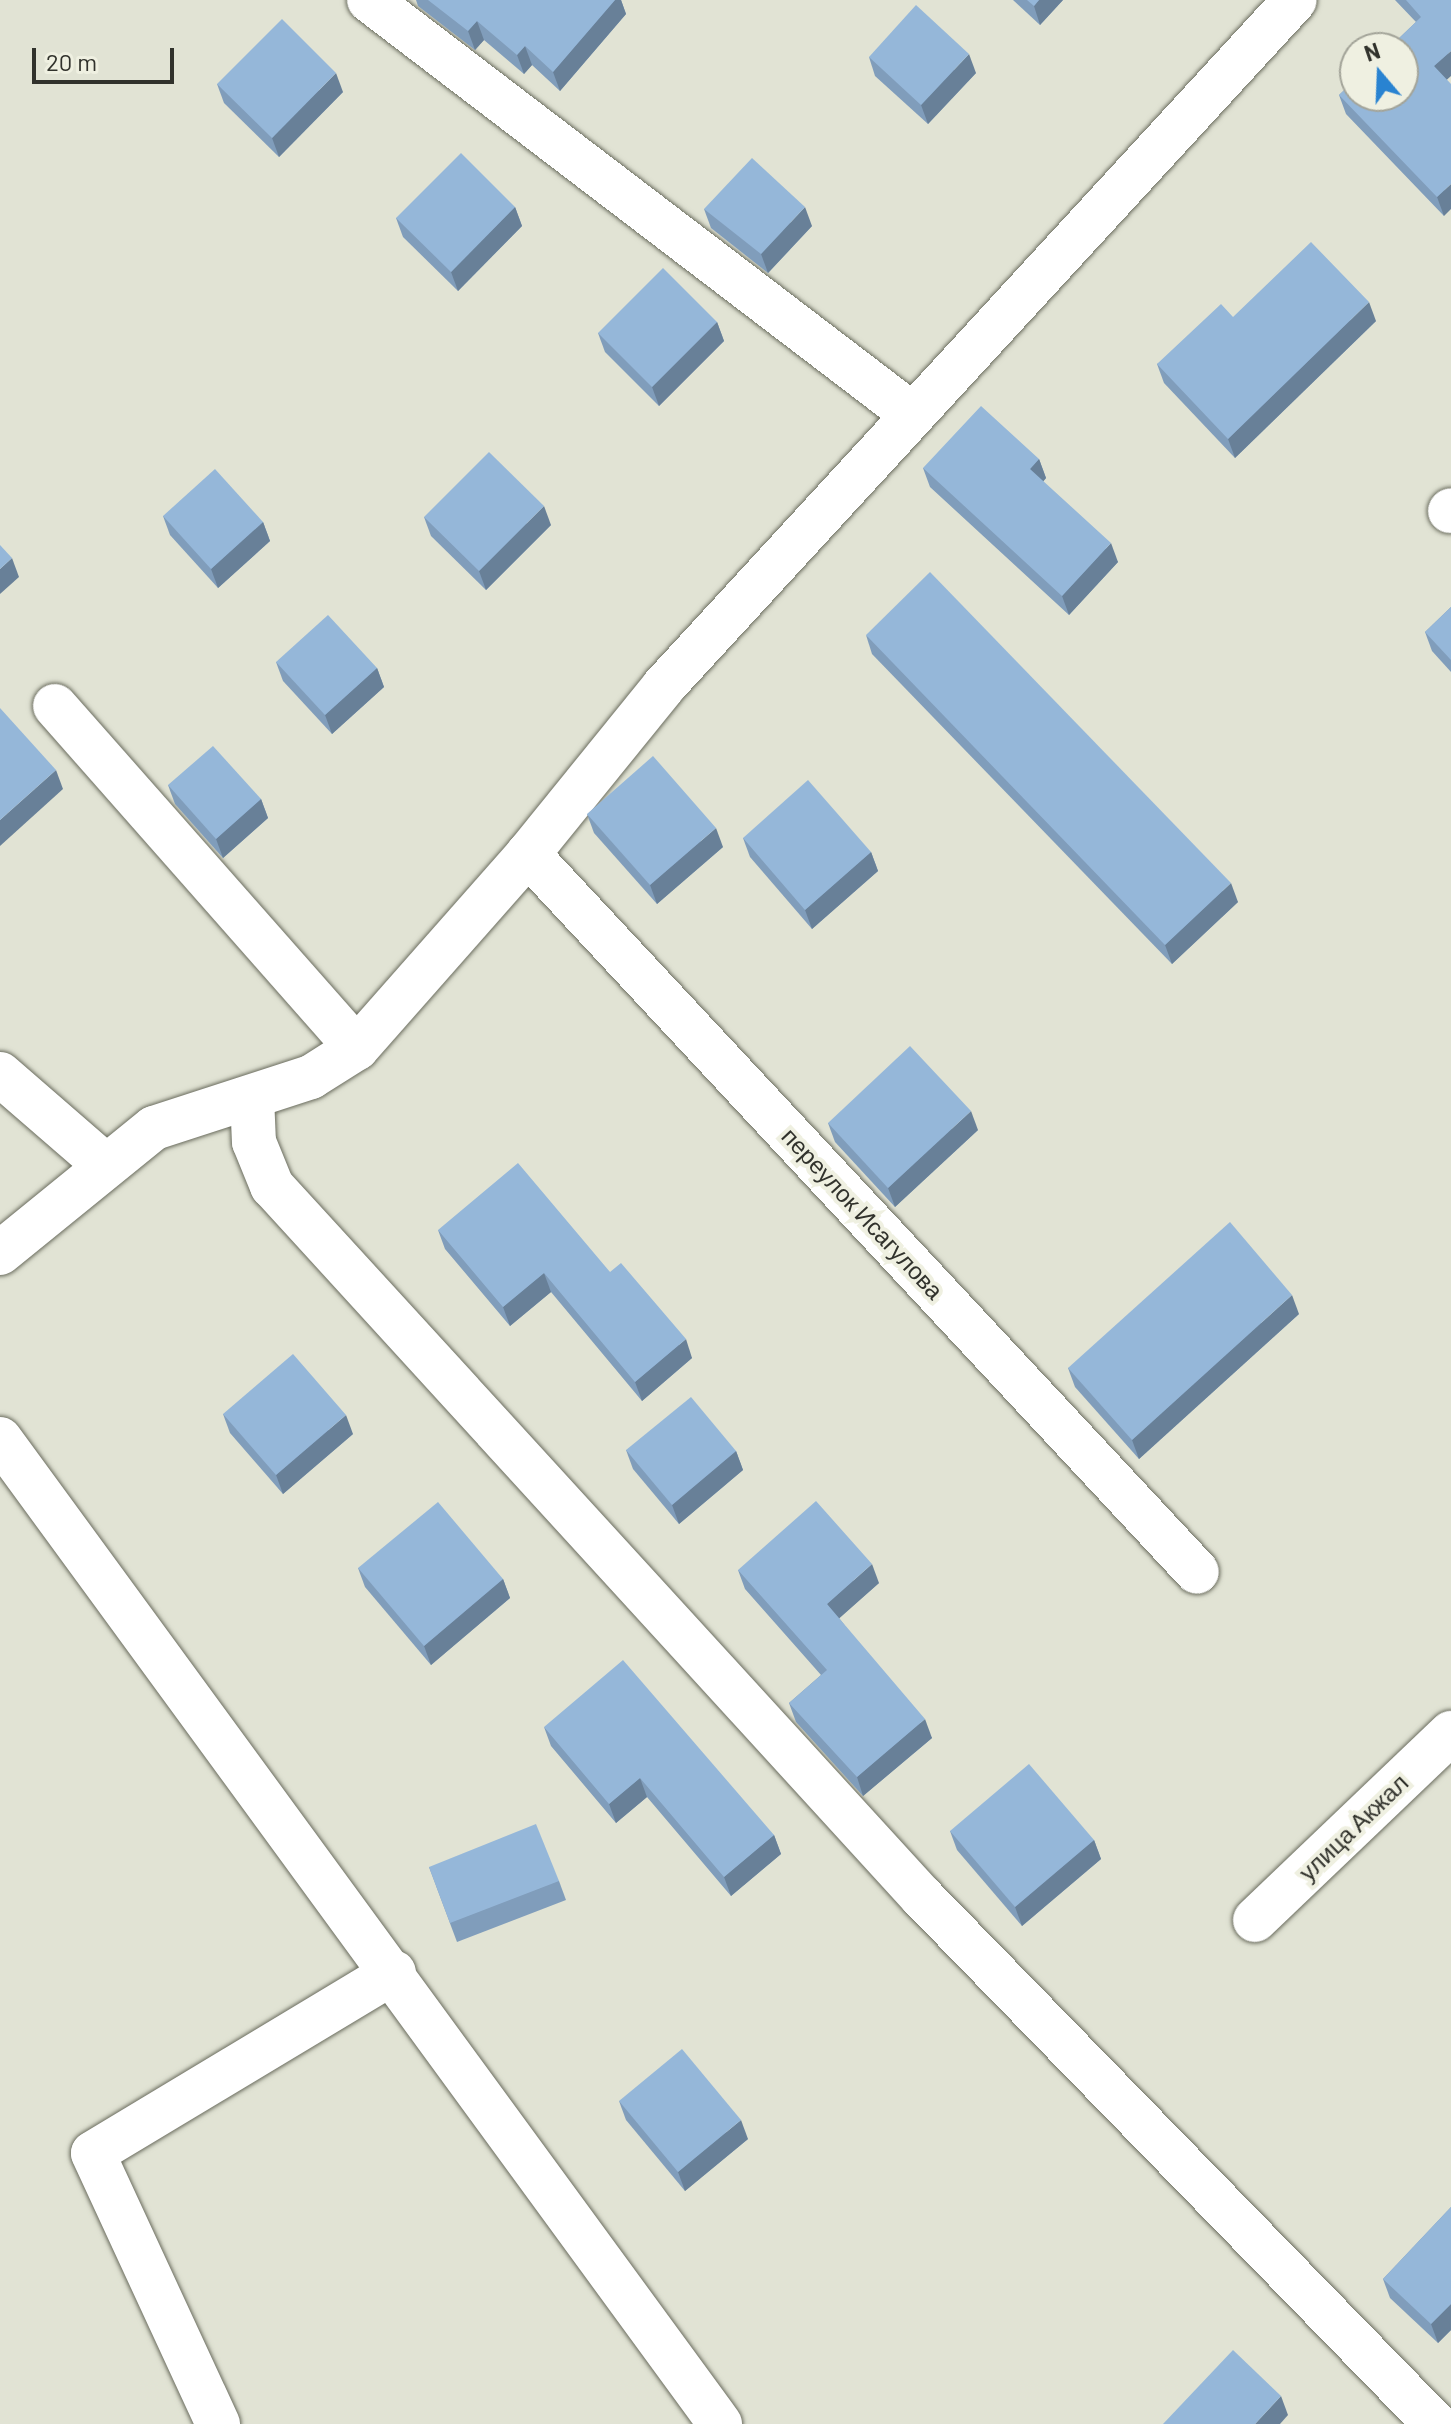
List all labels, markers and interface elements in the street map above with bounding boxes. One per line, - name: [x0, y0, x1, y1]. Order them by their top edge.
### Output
- scale bar: [36, 32, 178, 82]
- north arrow: [1339, 32, 1419, 112]
- text: N: [1361, 37, 1383, 66]
- text: 20 m: [46, 47, 97, 76]
- street label: переулок Исагулова: [776, 1121, 950, 1305]
- street label: улица Акжал: [1292, 1768, 1414, 1886]

